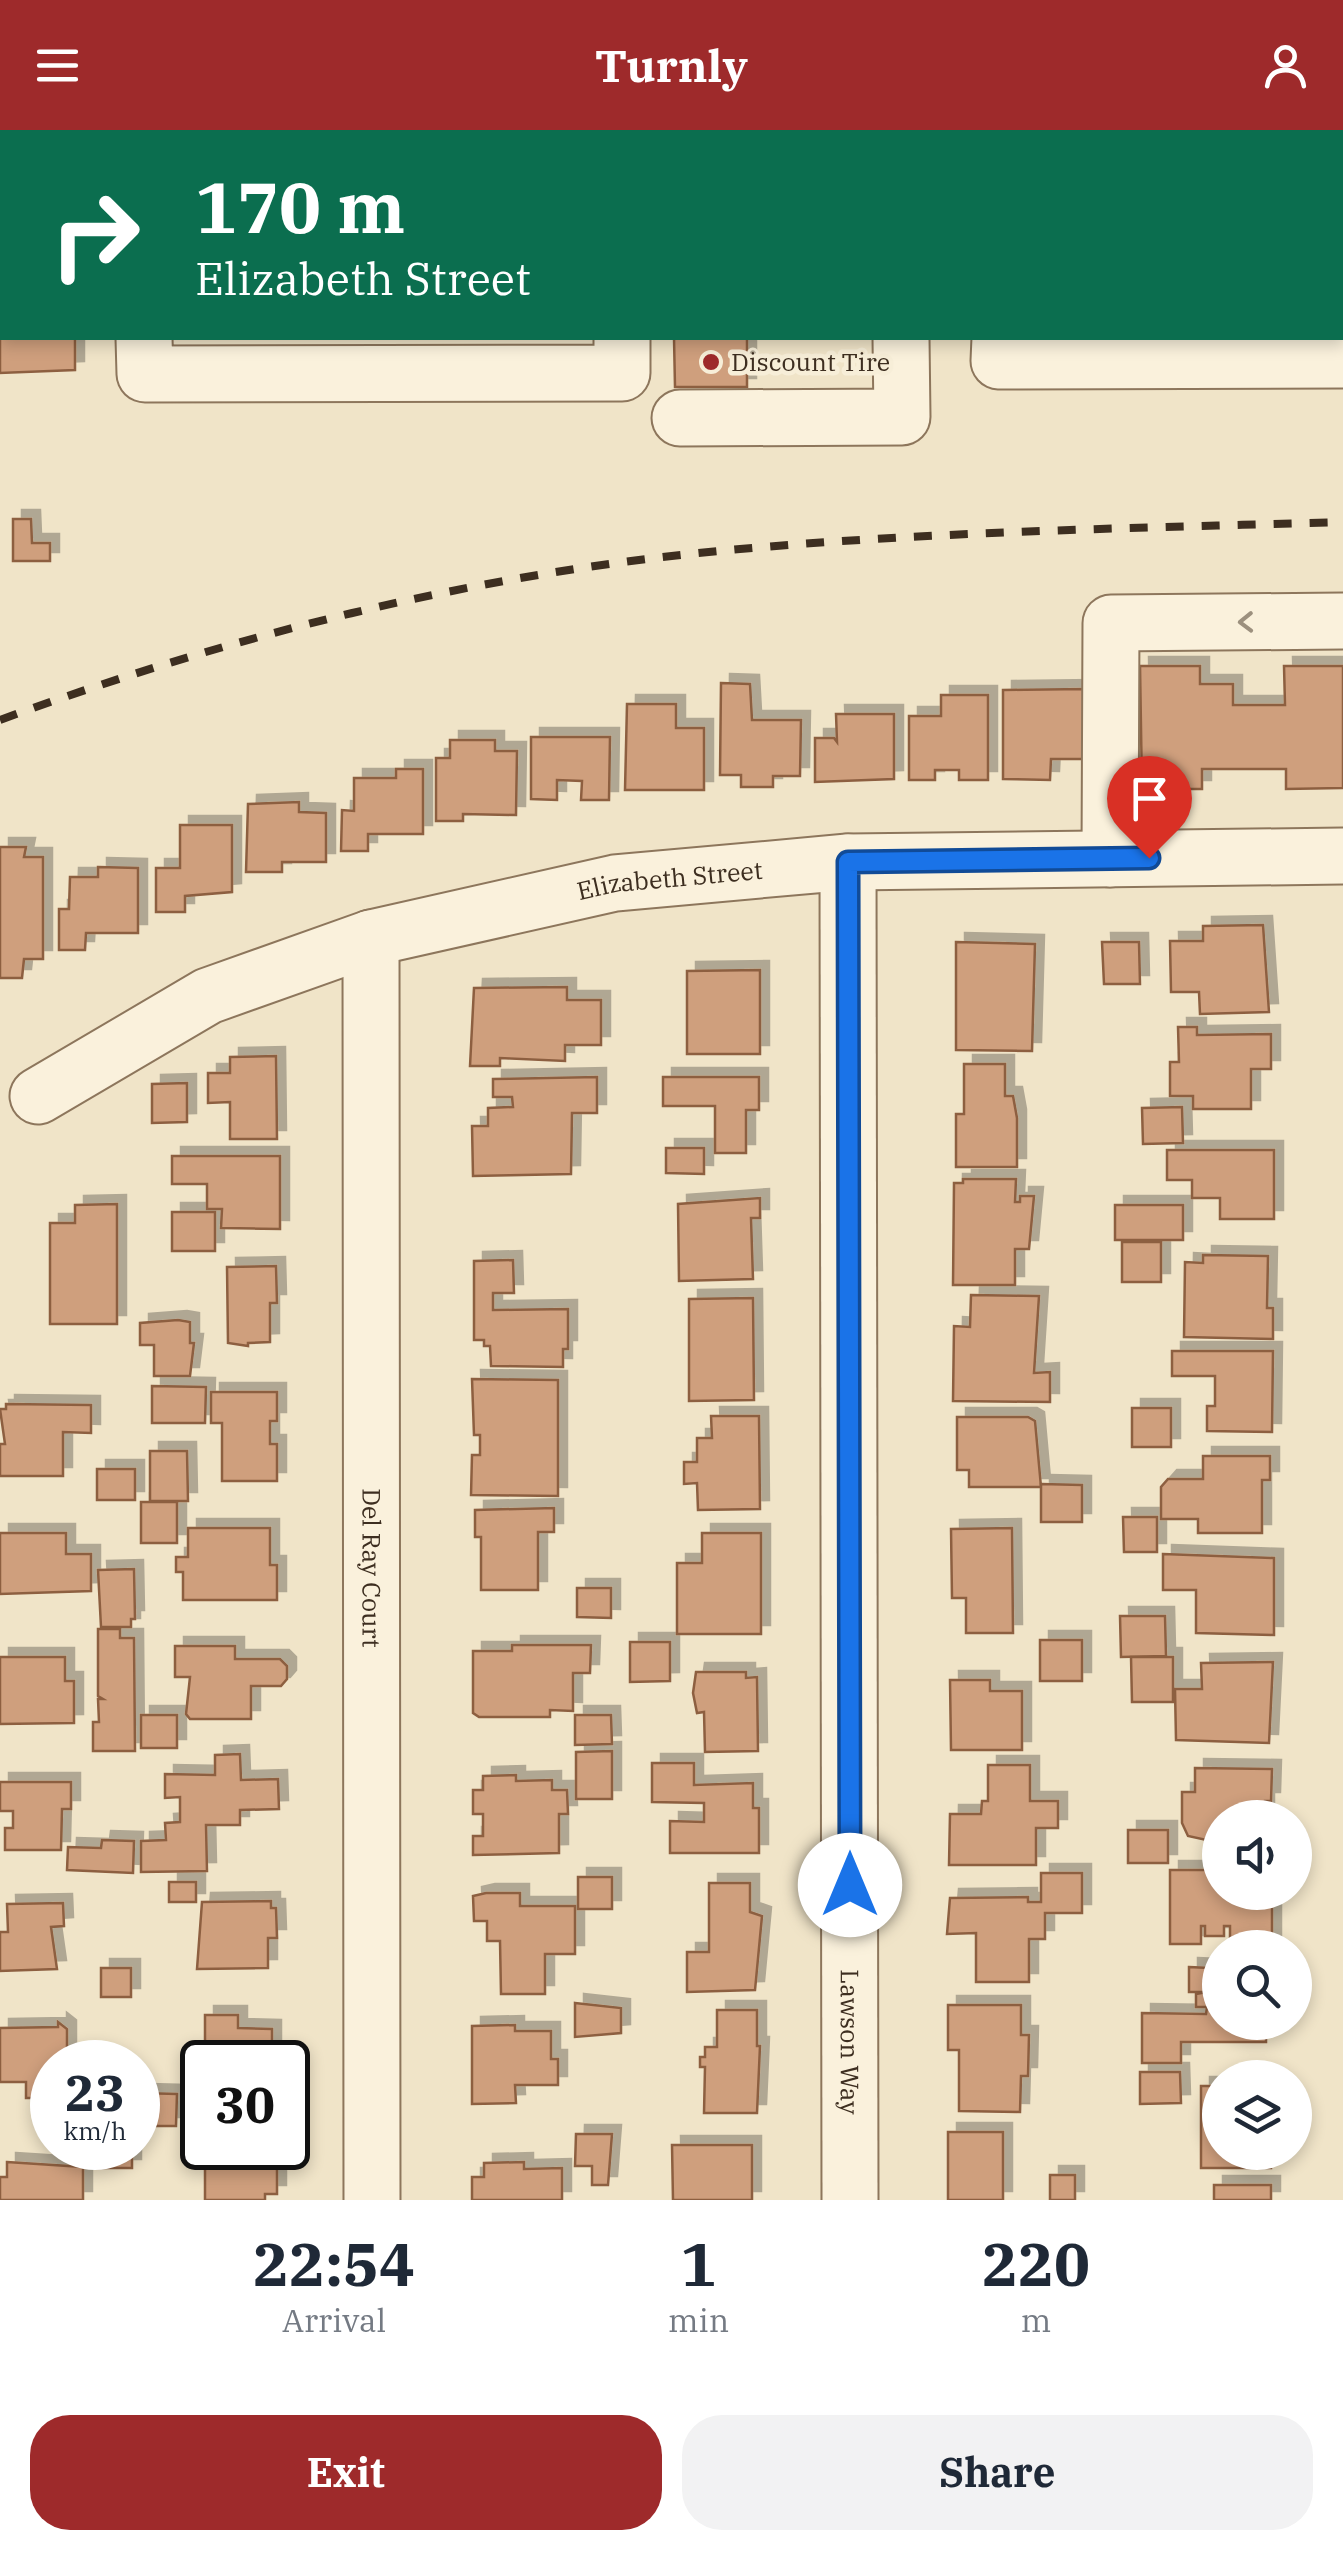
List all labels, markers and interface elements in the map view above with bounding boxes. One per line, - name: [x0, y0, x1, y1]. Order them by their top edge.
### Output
- text: Turnly: [595, 36, 748, 94]
- icon: menu: [30, 38, 85, 93]
- icon: person: [1258, 38, 1313, 93]
- text: 170 m: [195, 161, 405, 252]
- icon: right: [30, 170, 160, 300]
- text: Elizabeth Street: [195, 249, 531, 307]
- place label: Discount Tire: [731, 345, 890, 378]
- marker: Discount Tire: [700, 351, 722, 373]
- one-way arrow: [1237, 611, 1252, 633]
- pin: [1107, 756, 1192, 859]
- icon: arrive: [1122, 771, 1177, 826]
- street label: Elizabeth Street: [574, 853, 764, 907]
- street label: Del Ray Court: [355, 1488, 389, 1648]
- map controls: [1202, 1800, 1312, 2170]
- button: sound: [1202, 1800, 1312, 1910]
- position arrow: [798, 1833, 902, 1937]
- button: search: [1202, 1930, 1312, 2040]
- street label: Lawson Way: [834, 1969, 867, 2115]
- speed limit sign: 30: [180, 2040, 310, 2170]
- text: 23: [65, 2060, 125, 2125]
- button: layers: [1202, 2060, 1312, 2170]
- text: km/h: [63, 2114, 127, 2147]
- text: 22:54: [253, 2224, 415, 2303]
- text: 1: [681, 2224, 717, 2303]
- text: 220: [982, 2224, 1090, 2303]
- text: Arrival: [282, 2299, 386, 2341]
- text: min: [668, 2299, 729, 2341]
- text: m: [1021, 2299, 1051, 2341]
- button: Exit: [30, 2415, 662, 2530]
- button: Share: [682, 2415, 1313, 2530]

